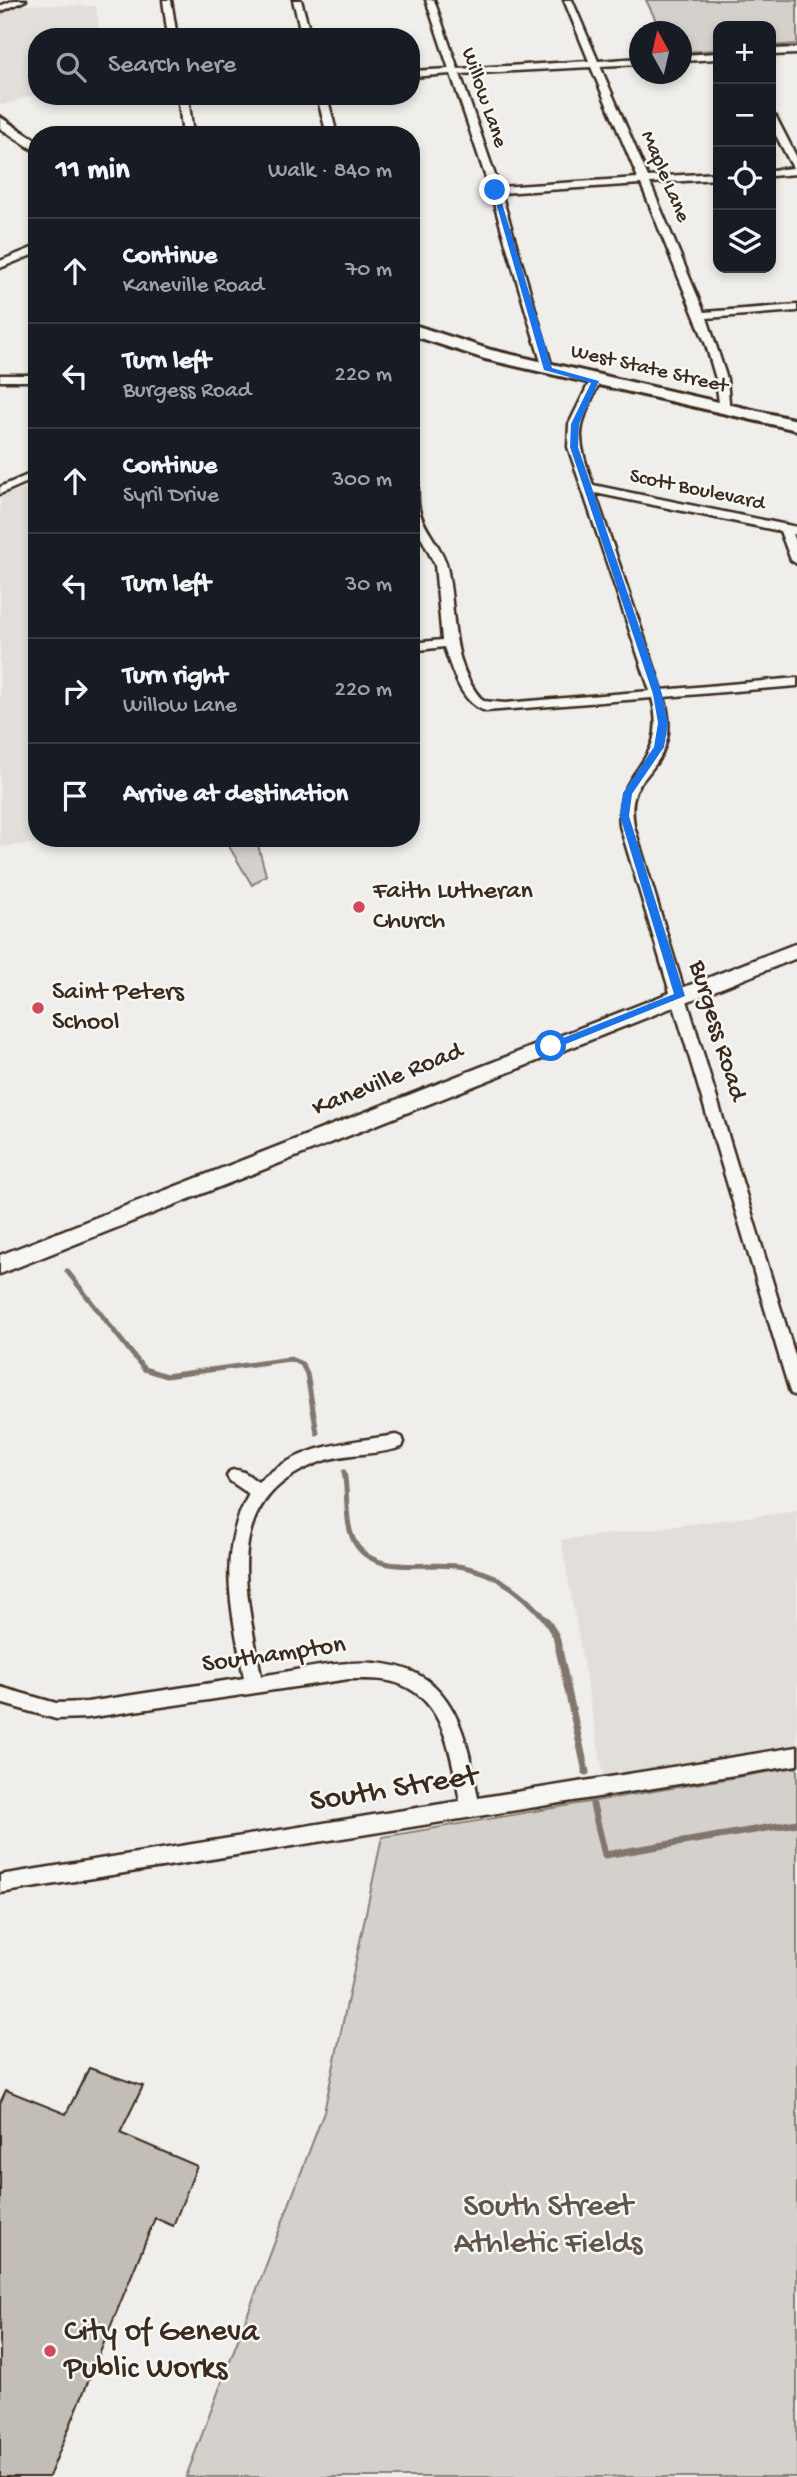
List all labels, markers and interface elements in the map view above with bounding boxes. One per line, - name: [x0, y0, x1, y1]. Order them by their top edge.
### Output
- north arrow: [629, 21, 692, 84]
- map controls: [713, 21, 776, 273]
- button: +: [713, 21, 776, 84]
- search box: [28, 28, 420, 105]
- street label: Willow Lane: [454, 45, 512, 152]
- icon: search: [52, 48, 90, 86]
- text: Search here: [108, 51, 236, 82]
- button: −: [713, 84, 776, 147]
- street label: Maple Lane: [634, 127, 695, 228]
- button: locate: [713, 147, 776, 210]
- text: 11 min: [56, 154, 129, 189]
- text: Walk · 840 m: [268, 158, 392, 185]
- route end: [479, 174, 510, 205]
- button: layers: [713, 210, 776, 273]
- text: Continue: [123, 242, 217, 273]
- icon: ahead: [56, 252, 94, 290]
- text: 70 m: [345, 257, 392, 284]
- text: Kaneville Road: [123, 273, 264, 300]
- street label: West State Street: [568, 340, 732, 401]
- text: Turn left: [123, 347, 211, 378]
- icon: left: [56, 357, 94, 395]
- text: 220 m: [335, 362, 392, 389]
- text: Burgess Road: [123, 378, 251, 405]
- text: Continue: [123, 452, 217, 483]
- icon: ahead: [56, 462, 94, 500]
- street label: Scott Boulevard: [627, 464, 769, 518]
- text: 300 m: [332, 467, 392, 494]
- text: Syril Drive: [123, 483, 219, 510]
- icon: left: [56, 567, 94, 605]
- text: Turn left: [123, 570, 211, 601]
- text: 30 m: [345, 572, 392, 599]
- text: Turn right: [123, 662, 227, 693]
- icon: right: [56, 672, 94, 710]
- text: 220 m: [335, 677, 392, 704]
- text: Willow Lane: [123, 693, 237, 720]
- icon: arrive: [56, 777, 94, 815]
- text: Arrive at destination: [123, 780, 348, 811]
- place label: Faith Lutheran Church: [372, 877, 533, 938]
- marker: Faith Lutheran Church: [351, 899, 367, 915]
- street label: Burgess Road: [680, 956, 753, 1107]
- place label: Saint Peters School: [52, 978, 185, 1039]
- marker: Saint Peters School: [30, 1000, 46, 1016]
- route start: [535, 1030, 566, 1061]
- street label: Kaneville Road: [308, 1036, 469, 1125]
- street label: Southampton: [200, 1631, 348, 1681]
- street label: South Street: [307, 1758, 484, 1822]
- park label: South Street Athletic Fields: [454, 2189, 644, 2264]
- place label: City of Geneva Public Works: [63, 2314, 260, 2389]
- marker: City of Geneva Public Works: [42, 2343, 58, 2359]

